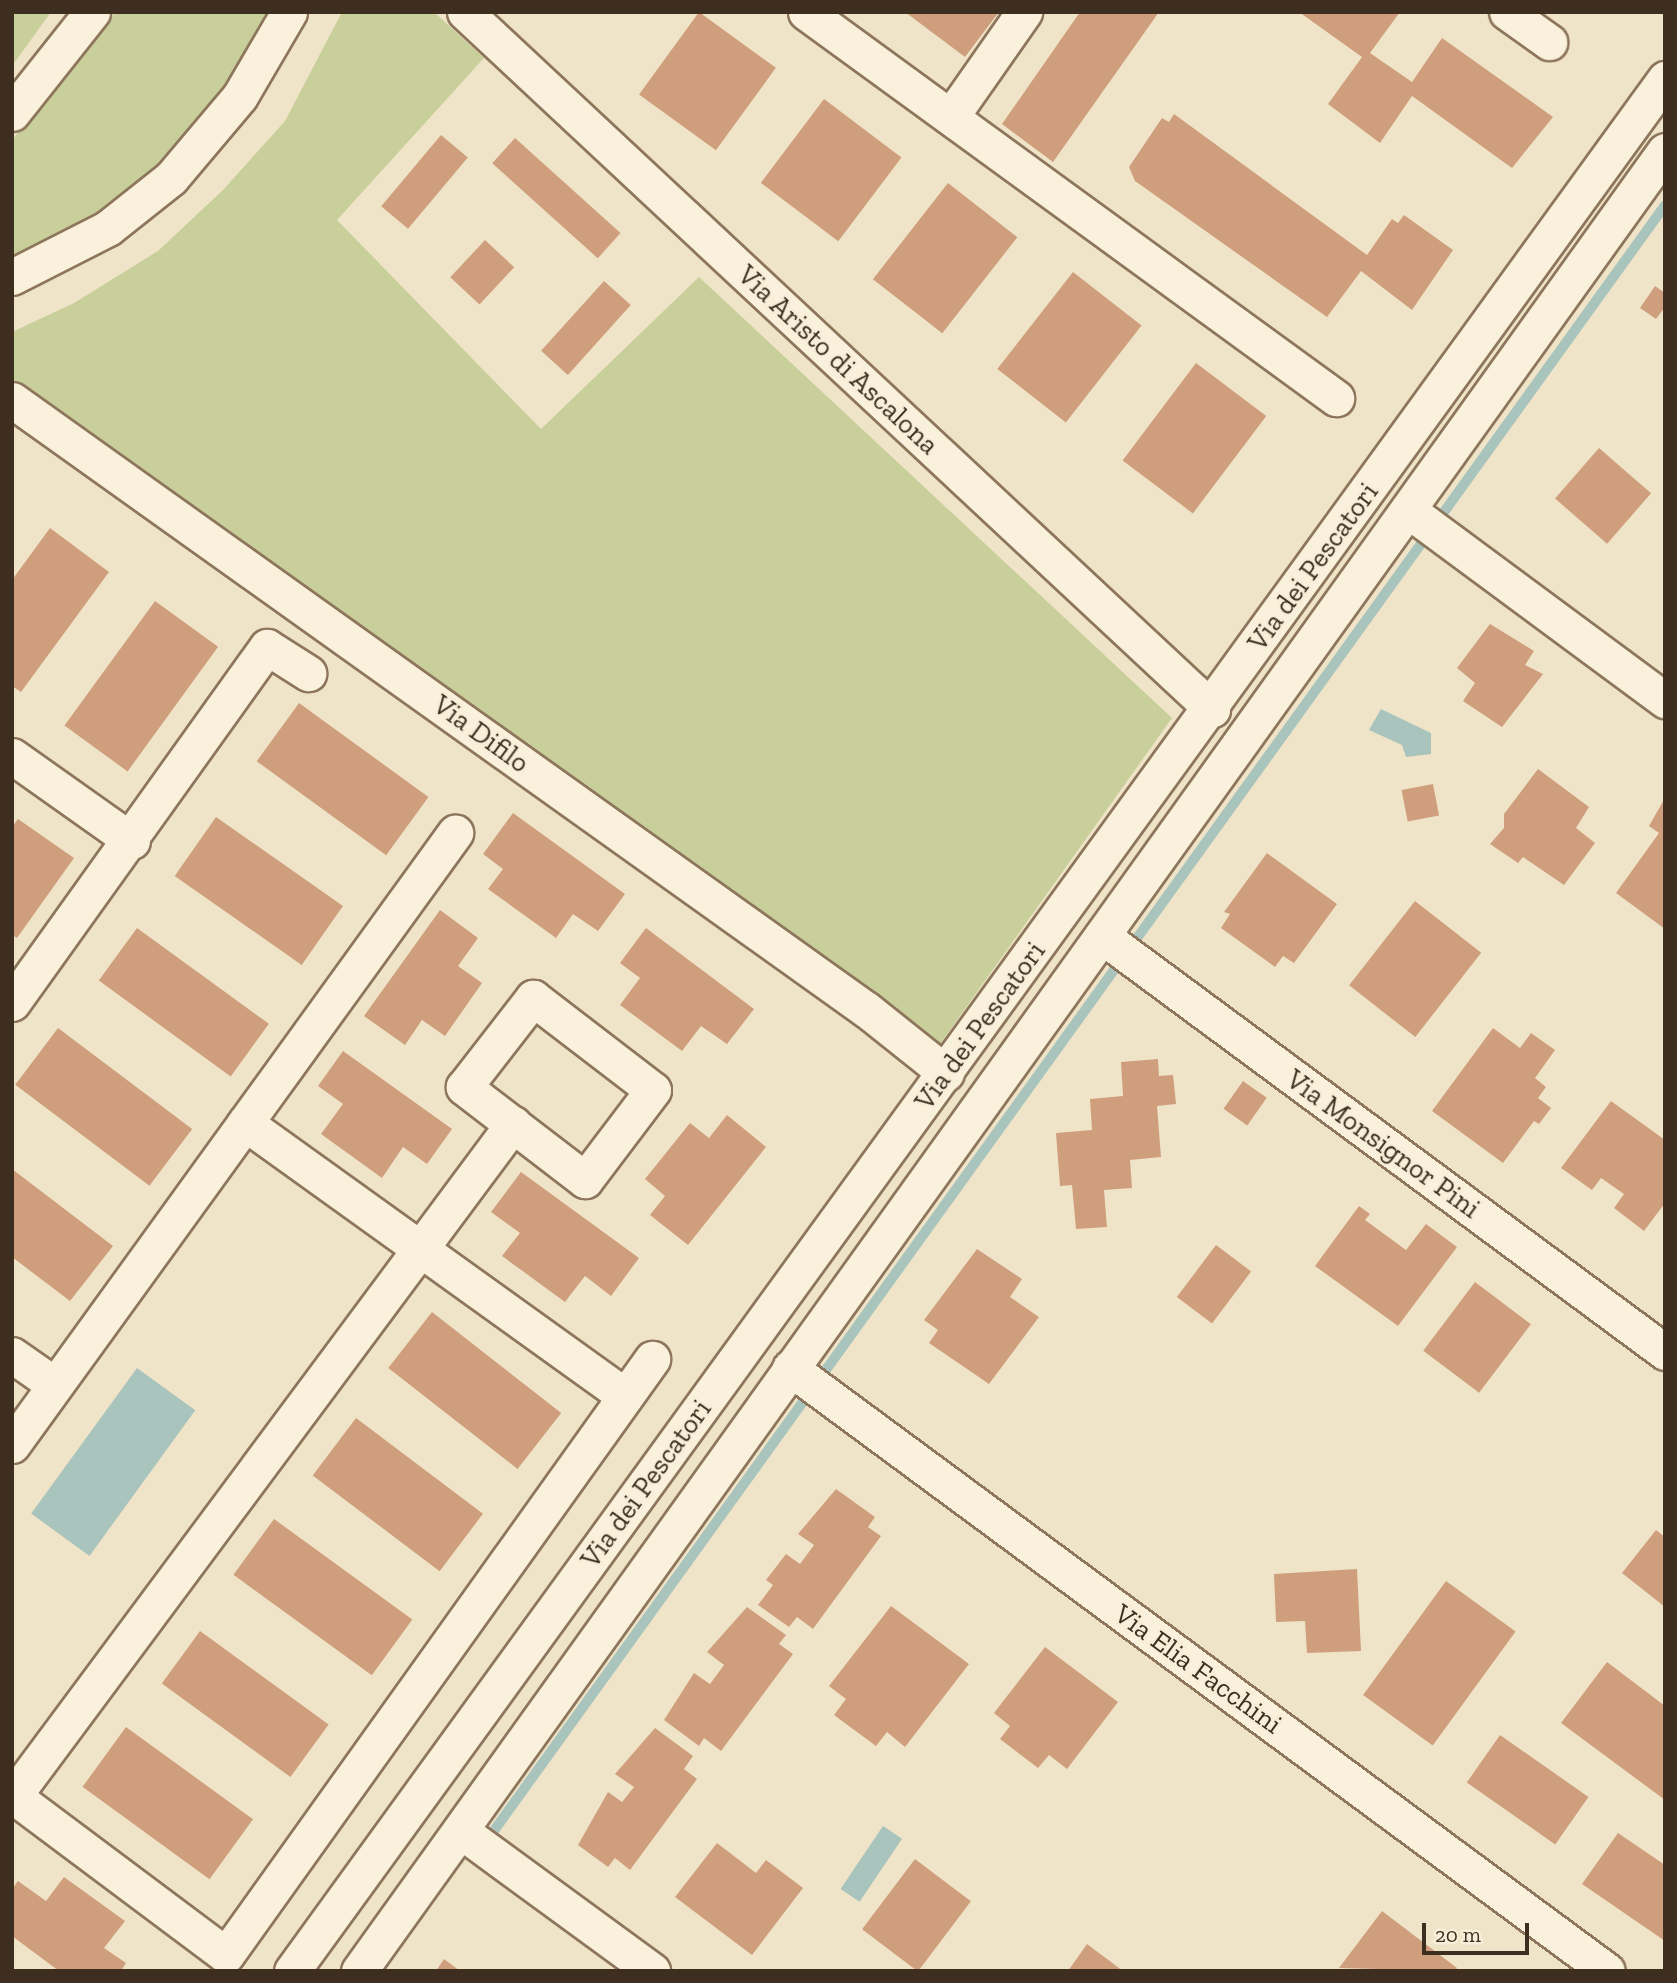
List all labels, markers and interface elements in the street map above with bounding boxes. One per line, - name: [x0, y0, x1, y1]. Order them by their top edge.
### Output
- street label: Via Aristo di Ascalona: [730, 258, 946, 462]
- street label: Via dei Pescatori: [1241, 476, 1385, 658]
- street label: Via Difilo: [426, 688, 536, 780]
- street label: Via dei Pescatori: [908, 935, 1052, 1117]
- street label: Via Monsignor Pini: [1279, 1062, 1487, 1226]
- street label: Via dei Pescatori: [574, 1393, 718, 1575]
- street label: Via Elia Facchini: [1108, 1597, 1288, 1741]
- scale bar: [1425, 1910, 1532, 1954]
- text: 20 m: [1435, 1922, 1481, 1947]

